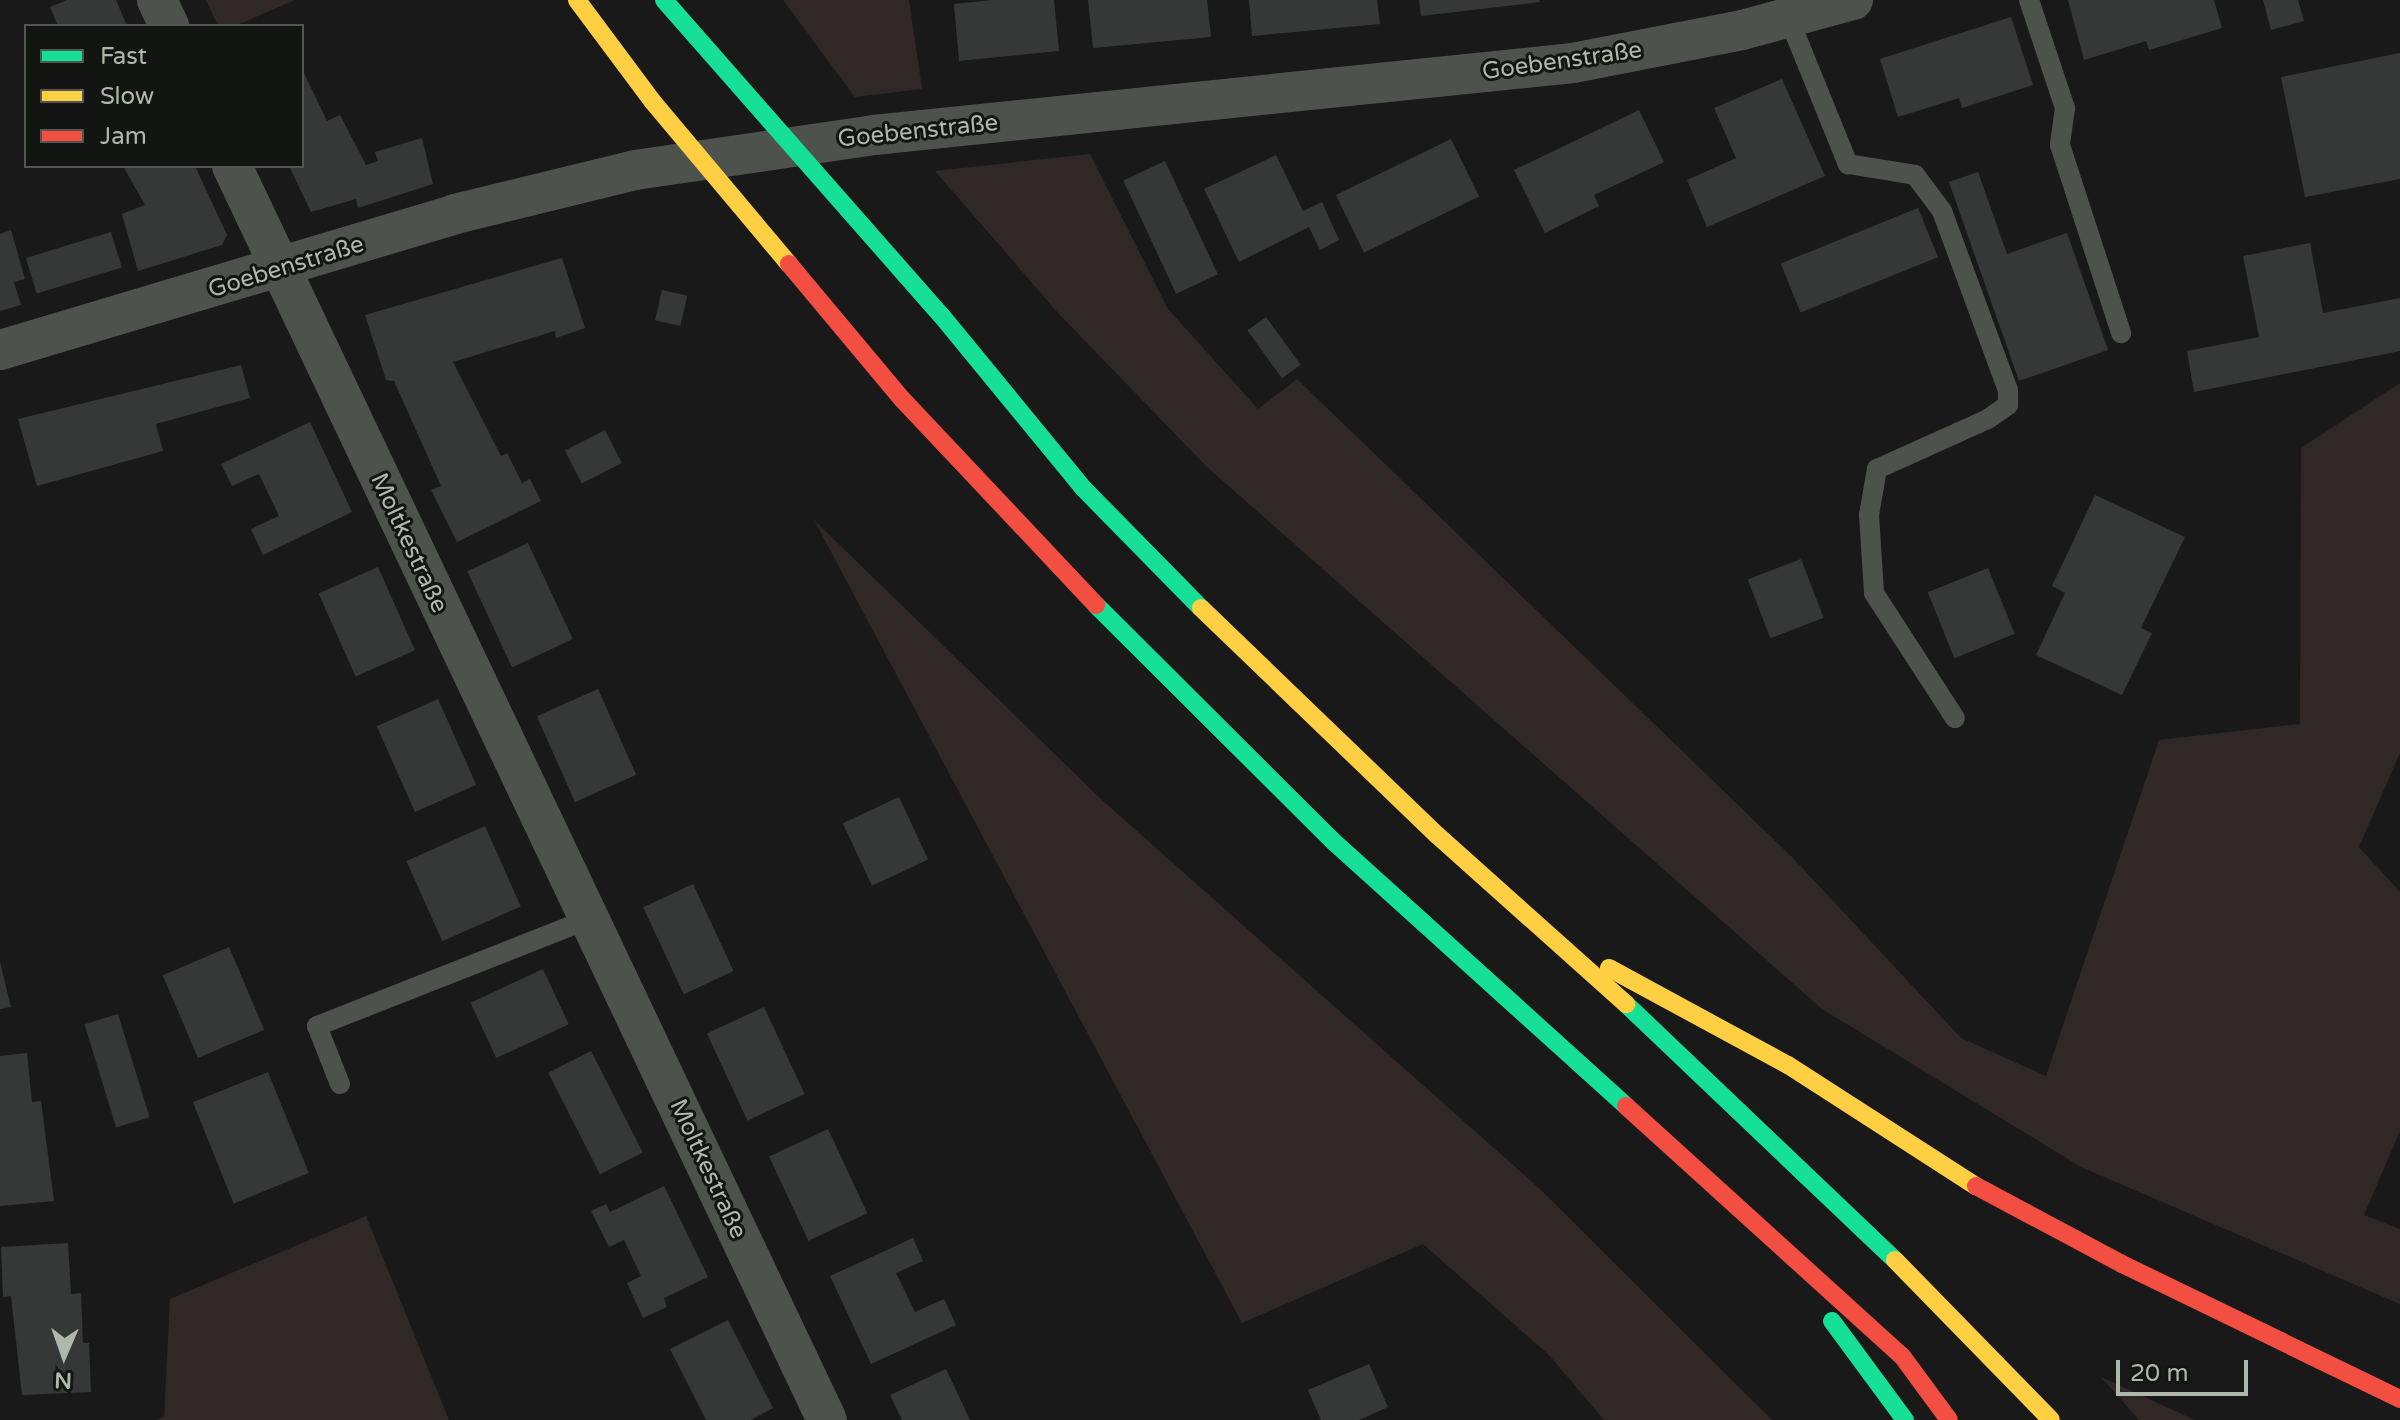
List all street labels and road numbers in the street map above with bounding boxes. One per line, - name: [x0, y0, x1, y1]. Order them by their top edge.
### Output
- street label: Goebenstraße: [1480, 36, 1644, 86]
- street label: Goebenstraße: [836, 108, 1000, 154]
- street label: Goebenstraße: [205, 230, 367, 304]
- street label: Moltkestraße: [364, 469, 454, 617]
- street label: Moltkestraße: [663, 1095, 753, 1243]

